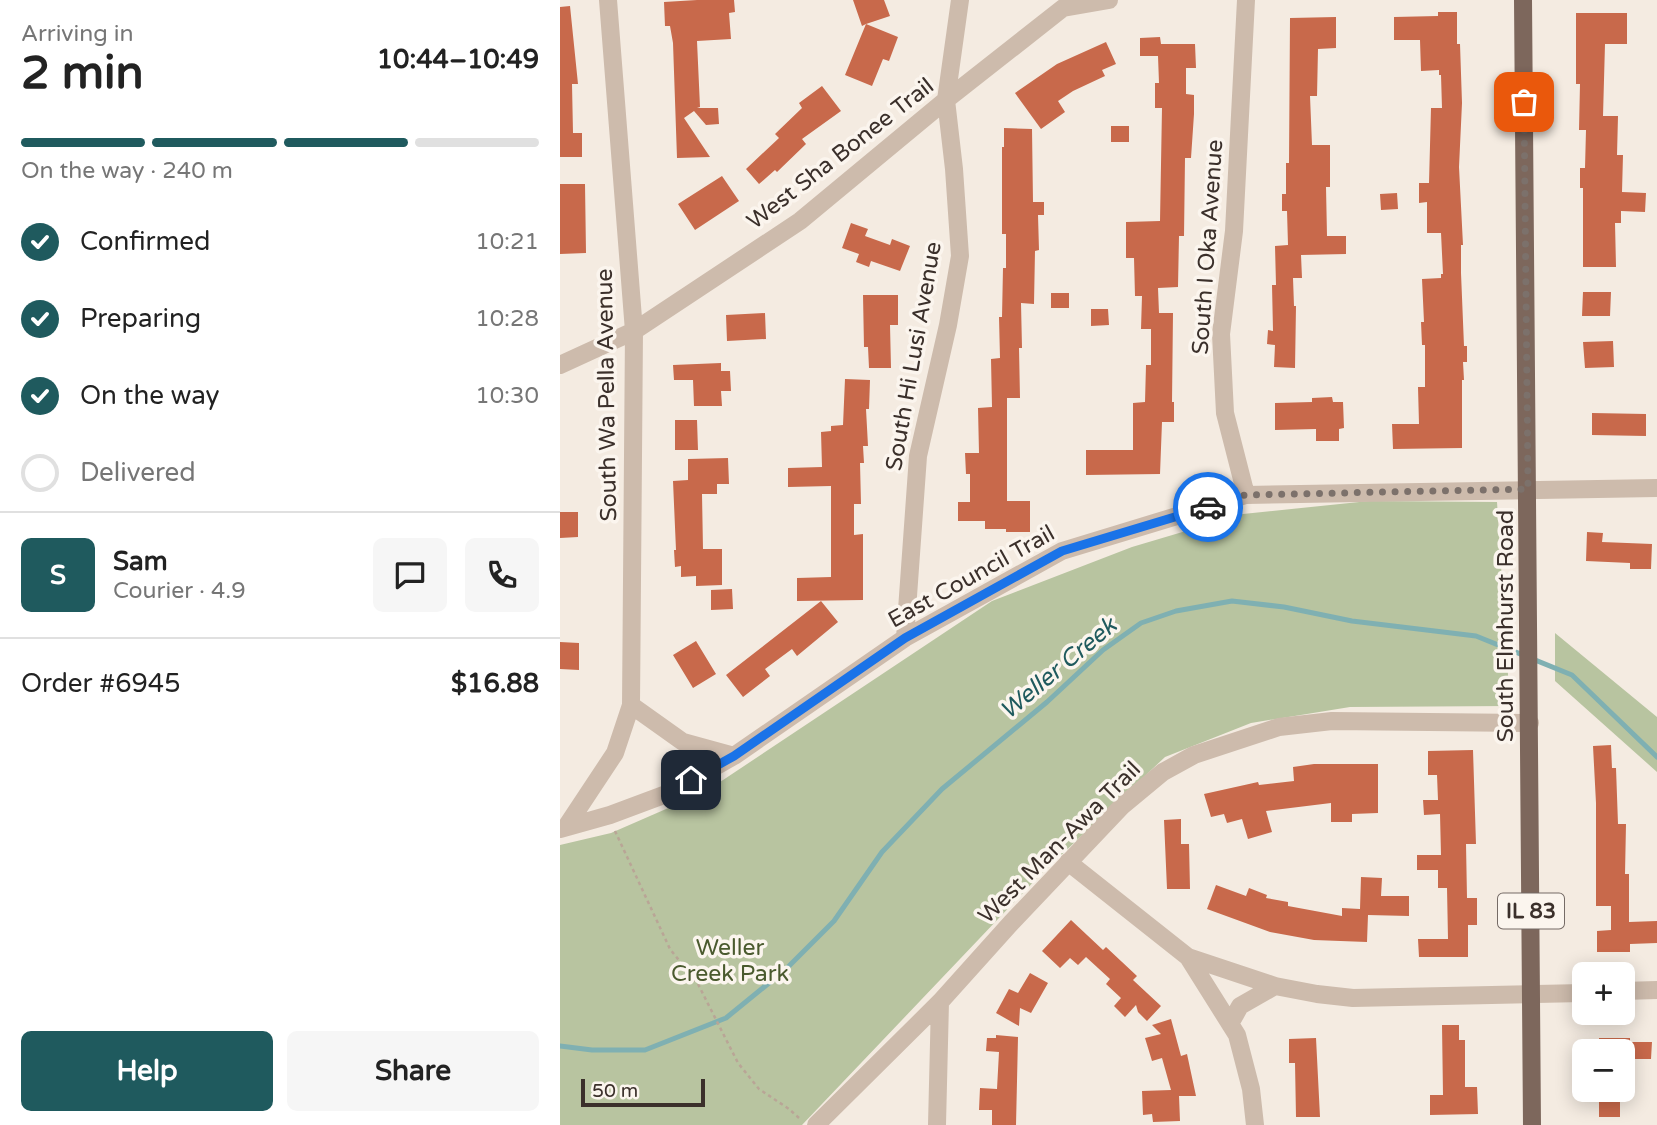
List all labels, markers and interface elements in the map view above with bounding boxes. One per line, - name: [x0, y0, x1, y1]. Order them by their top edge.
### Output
- text: Arriving in: [21, 20, 134, 48]
- text: 10:44–10:49: [377, 44, 539, 75]
- text: 2 min: [21, 46, 144, 101]
- street label: West Sha Bonee Trail: [742, 72, 940, 235]
- pin: [1494, 72, 1554, 132]
- icon: bag: [1505, 83, 1543, 121]
- street label: South I Oka Avenue: [1187, 139, 1229, 356]
- text: On the way · 240 m: [21, 157, 233, 185]
- icon: check: [21, 223, 59, 261]
- text: Confirmed: [80, 226, 210, 257]
- text: 10:21: [475, 228, 539, 256]
- street label: South Hi Lusi Avenue: [880, 239, 948, 473]
- street label: South Wa Pella Avenue: [591, 268, 623, 522]
- icon: check: [21, 300, 59, 338]
- text: Preparing: [80, 303, 201, 334]
- text: 10:28: [475, 305, 539, 333]
- icon: check: [21, 377, 59, 415]
- text: On the way: [80, 380, 220, 411]
- text: 10:30: [475, 382, 539, 410]
- text: Delivered: [80, 457, 196, 488]
- courier: [1173, 472, 1243, 542]
- icon: car: [1189, 488, 1227, 526]
- street label: South Elmhurst Road: [1492, 510, 1520, 742]
- street label: East Council Trail: [883, 519, 1060, 634]
- button: chat: [373, 538, 447, 612]
- button: phone: [465, 538, 539, 612]
- text: Sam: [113, 546, 168, 577]
- text: S: [50, 560, 66, 591]
- text: Courier · 4.9: [113, 577, 246, 605]
- water label: Weller Creek: [994, 610, 1124, 726]
- text: Order #6945: [21, 668, 181, 699]
- text: $16.88: [451, 668, 539, 699]
- pin: [661, 750, 721, 810]
- street label: West Man-Awa Trail: [973, 756, 1147, 930]
- icon: home: [672, 761, 710, 799]
- road number: IL 83: [1498, 894, 1564, 928]
- park label: Weller Creek Park: [671, 934, 789, 988]
- map controls: [1572, 962, 1635, 1102]
- button: +: [1572, 962, 1635, 1025]
- button: Help: [21, 1031, 273, 1111]
- button: Share: [287, 1031, 539, 1111]
- button: −: [1572, 1039, 1635, 1102]
- scale bar: [581, 1076, 705, 1108]
- text: 50 m: [592, 1080, 638, 1102]

